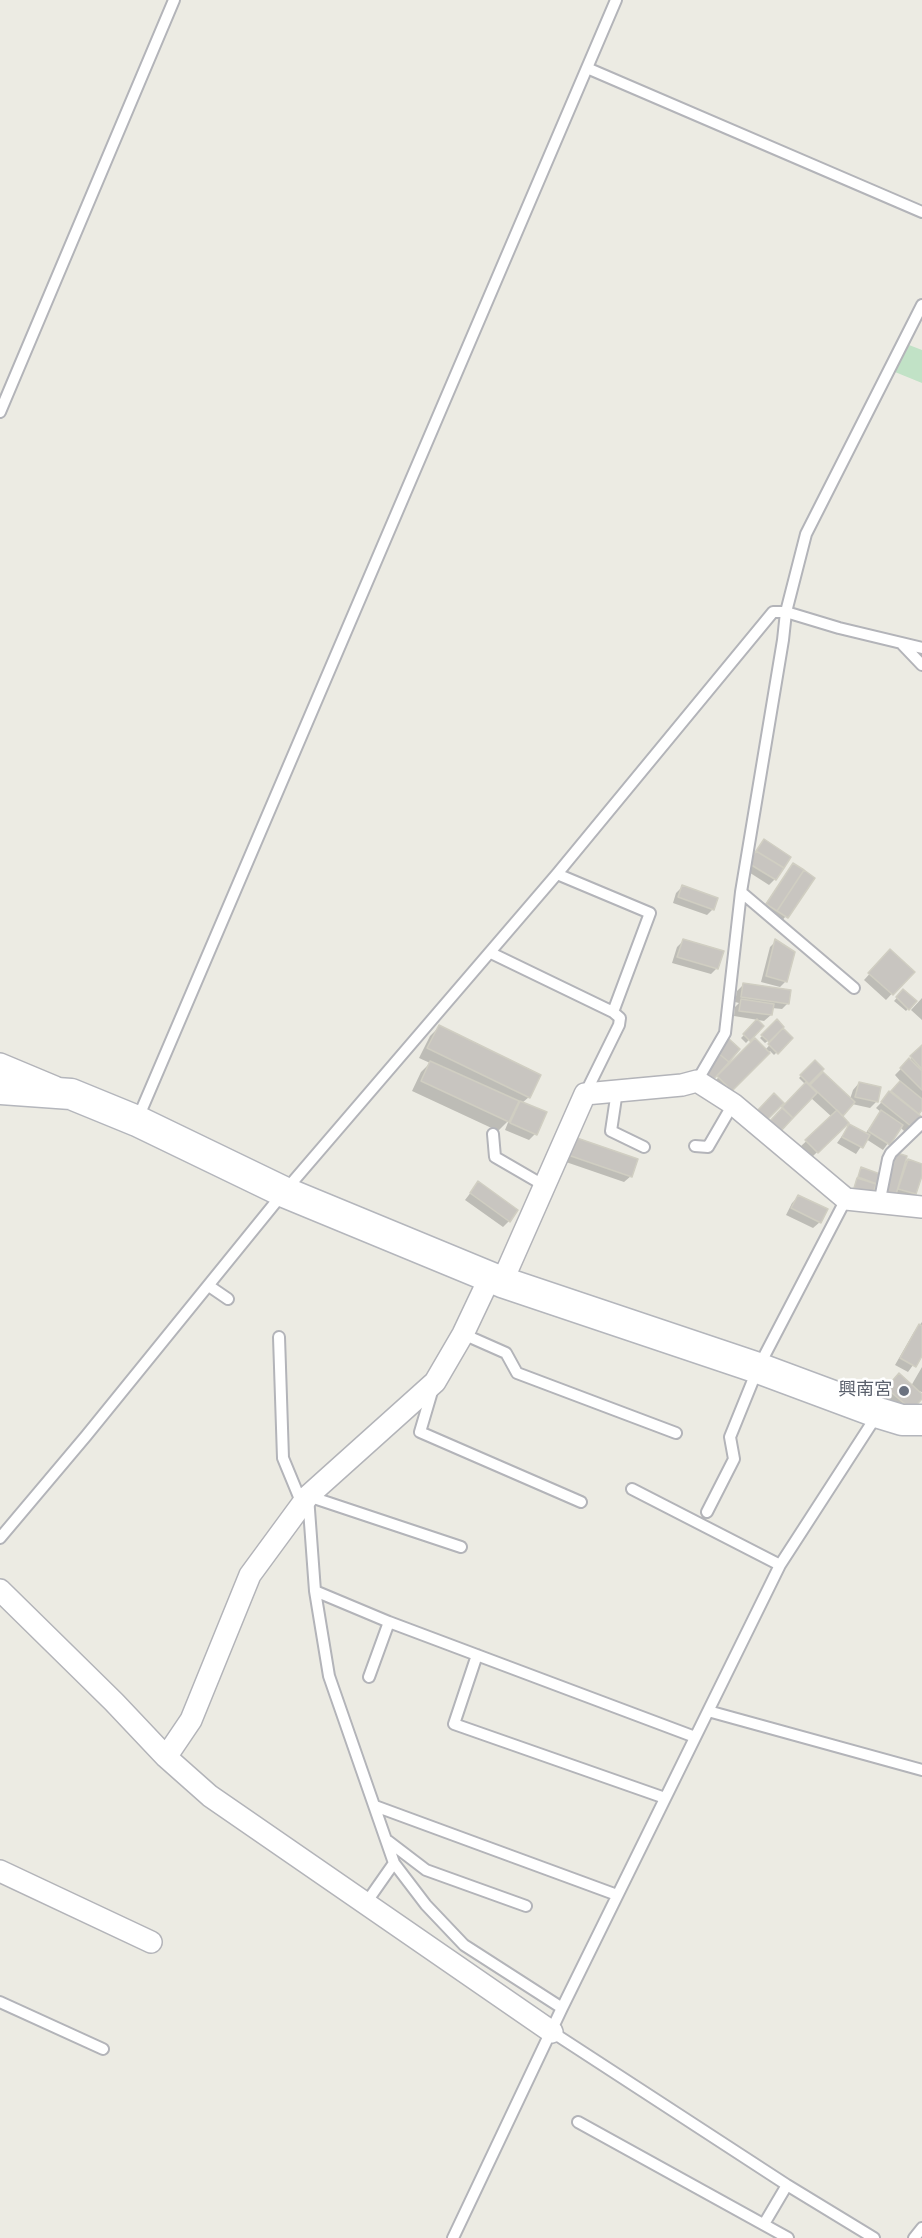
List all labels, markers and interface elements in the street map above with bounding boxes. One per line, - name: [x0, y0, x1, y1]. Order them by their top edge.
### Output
- place label: 興南宮: [838, 1380, 892, 1402]
- marker: 興南宮: [897, 1384, 911, 1398]

